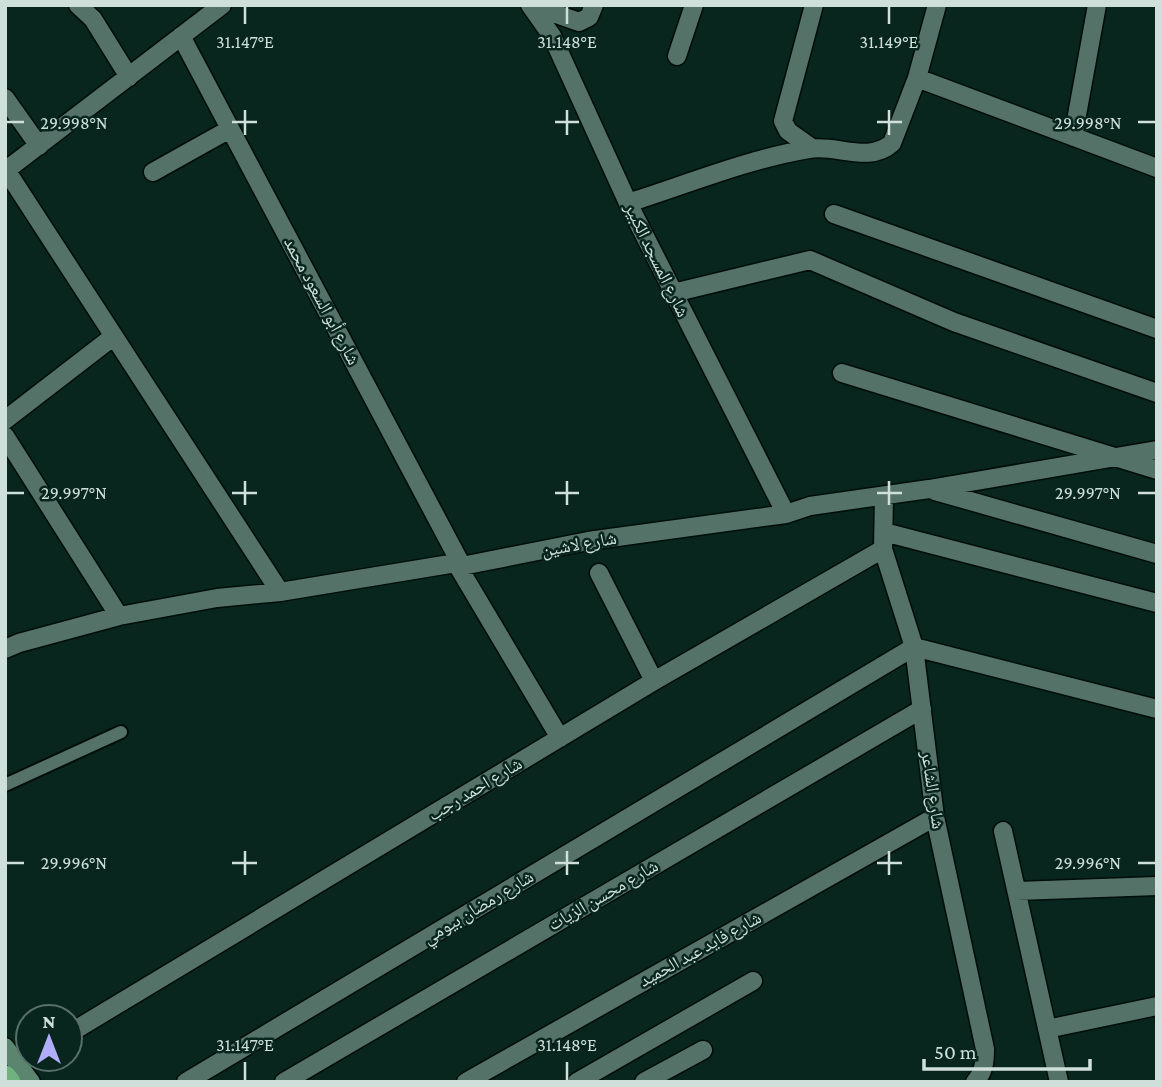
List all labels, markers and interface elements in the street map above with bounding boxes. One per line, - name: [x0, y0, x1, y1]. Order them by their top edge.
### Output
- text: 31.147°E: [216, 32, 274, 52]
- text: 31.148°E: [537, 32, 597, 52]
- text: 31.149°E: [860, 32, 919, 52]
- text: 29.998°N: [40, 113, 108, 133]
- text: 29.998°N: [1054, 113, 1122, 133]
- street label: شارع المسجد الكبير: [619, 199, 693, 321]
- street label: شارع أبو السعود محمد: [279, 233, 365, 369]
- text: 29.997°N: [41, 483, 107, 503]
- text: 29.997°N: [1055, 483, 1121, 503]
- street label: شارع لاشين: [540, 528, 618, 561]
- street label: شارع الشاعر: [917, 749, 948, 830]
- street label: شارع احمد رجب: [425, 753, 526, 826]
- text: 29.996°N: [41, 853, 107, 873]
- text: 29.996°N: [1055, 853, 1121, 873]
- street label: شارع محسن الزيات: [544, 855, 662, 935]
- street label: شارع رمضان بيومي: [419, 866, 539, 952]
- street label: شارع فايد عبد الحميد: [635, 907, 765, 992]
- north arrow: [14, 1003, 84, 1073]
- text: N: [43, 1011, 56, 1032]
- scale bar: [924, 1028, 1090, 1072]
- text: 31.147°E: [216, 1035, 274, 1055]
- text: 31.148°E: [537, 1035, 597, 1055]
- text: 50 m: [934, 1040, 977, 1064]

